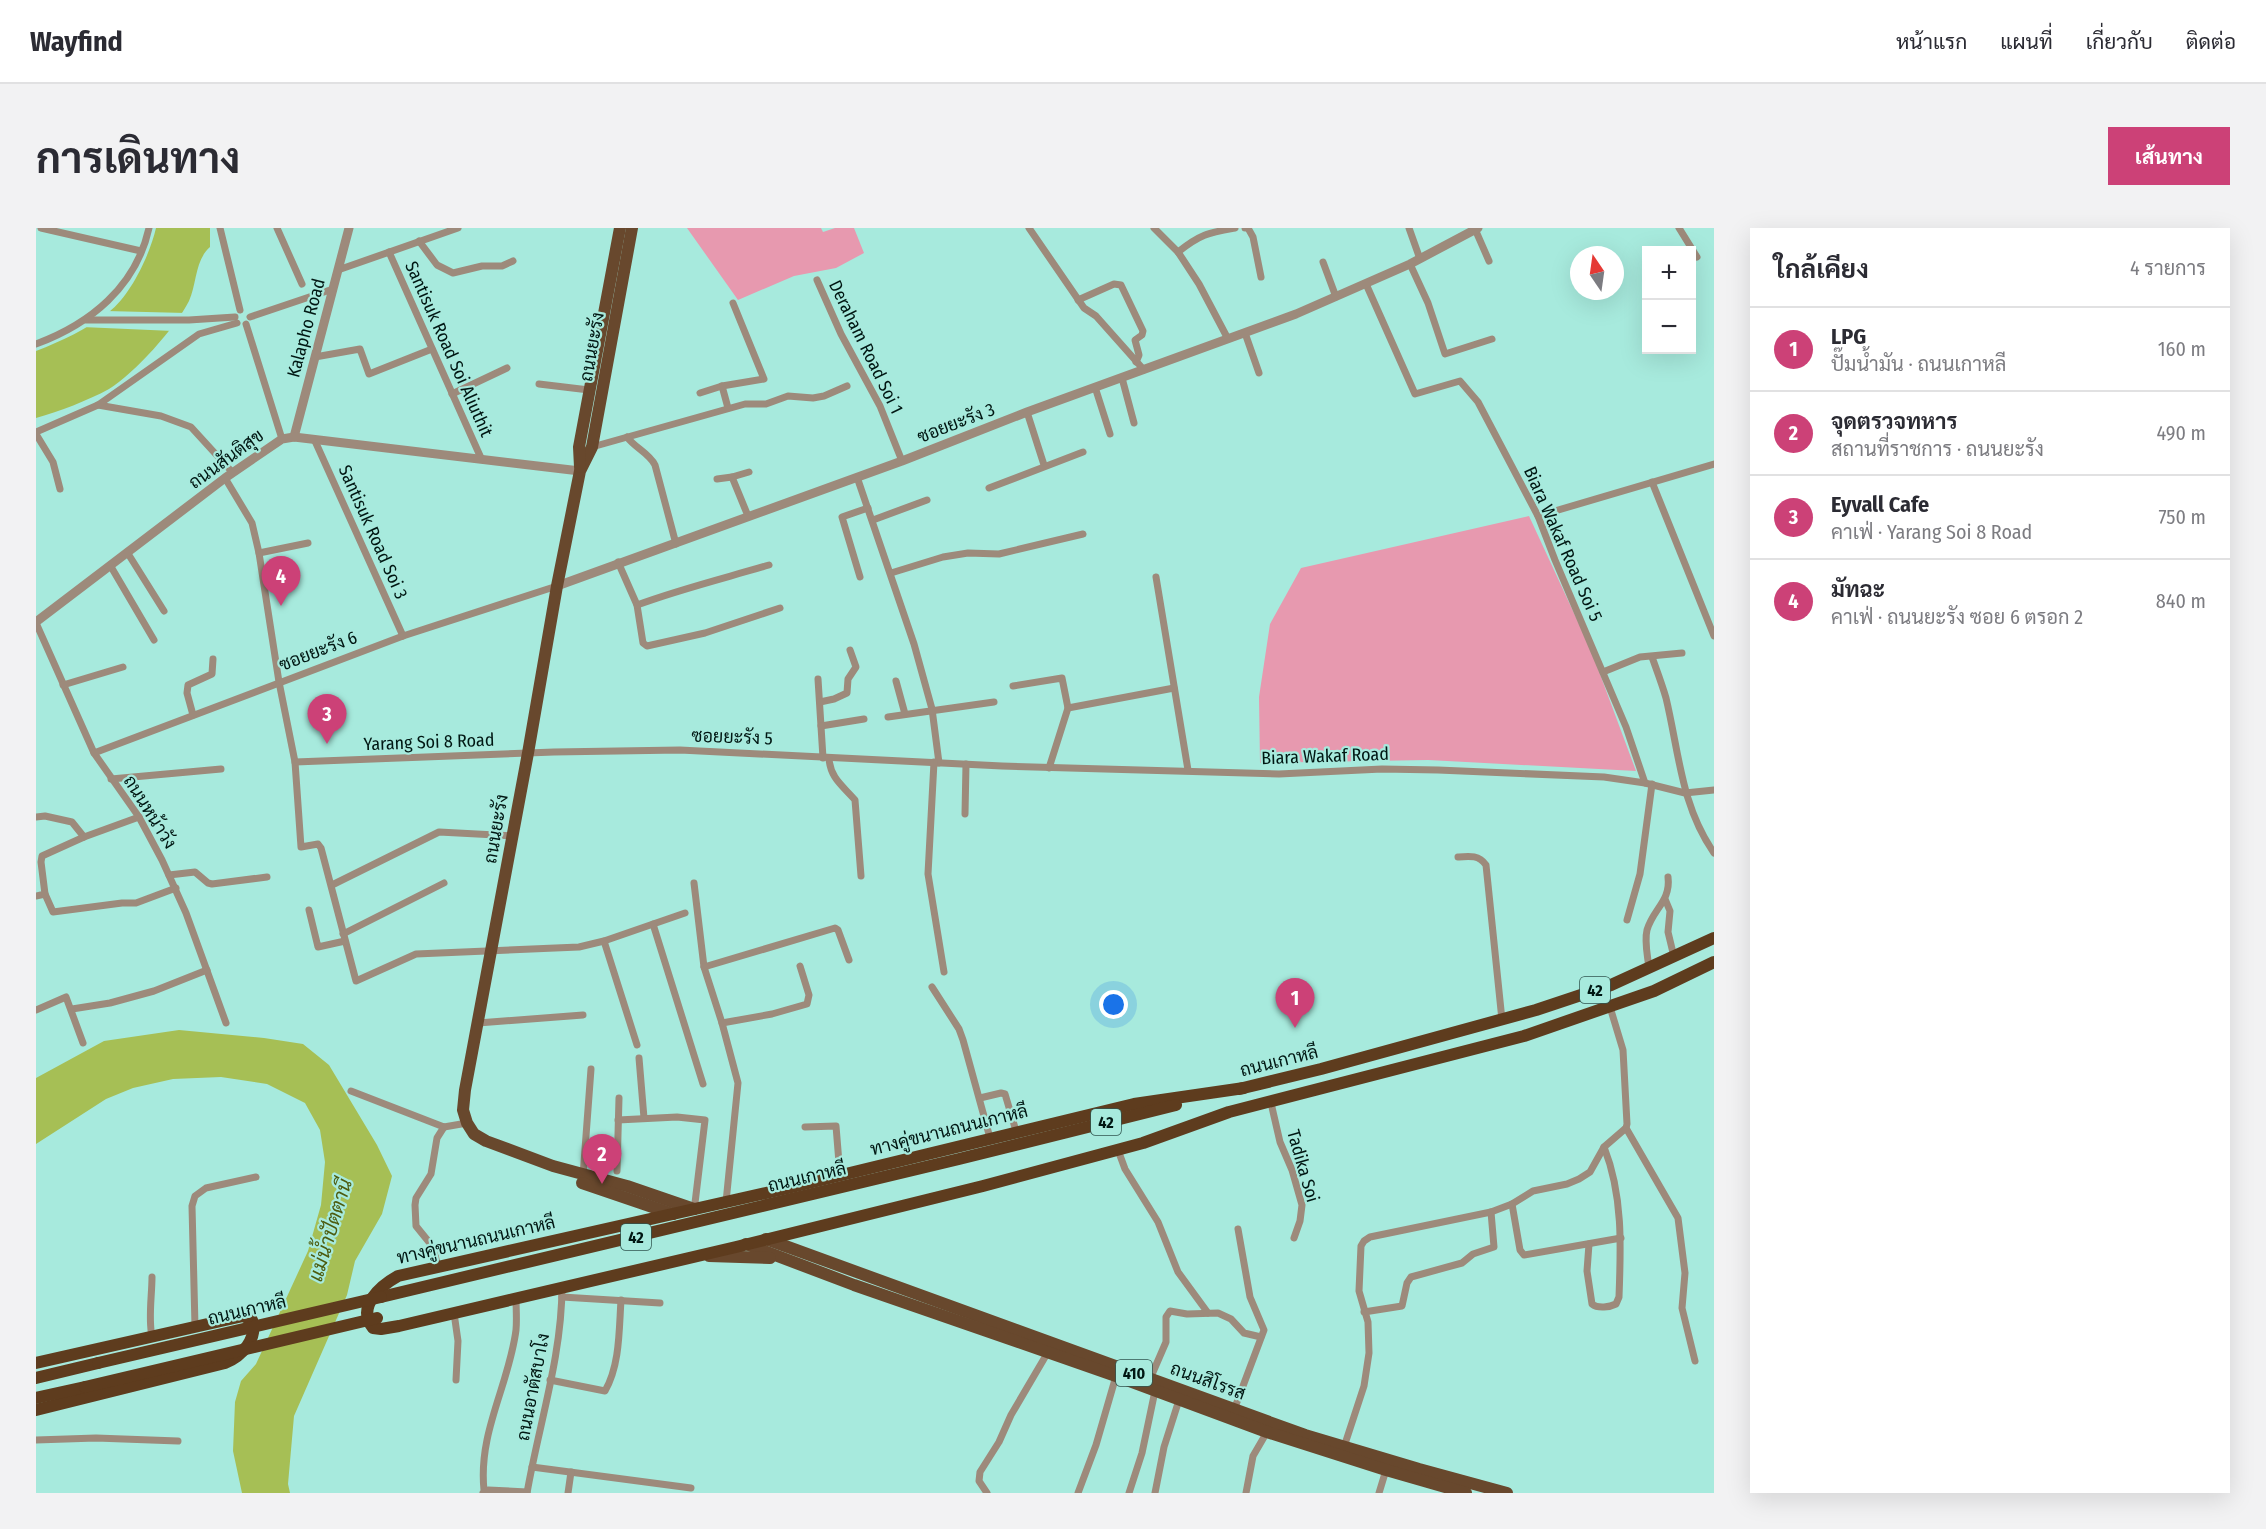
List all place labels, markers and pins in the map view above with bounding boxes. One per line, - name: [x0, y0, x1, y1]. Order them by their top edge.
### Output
- pin: 4: [262, 556, 300, 606]
- pin: 3: [308, 694, 346, 744]
- pin: 1: [1276, 978, 1314, 1028]
- pin: 2: [582, 1134, 622, 1184]

